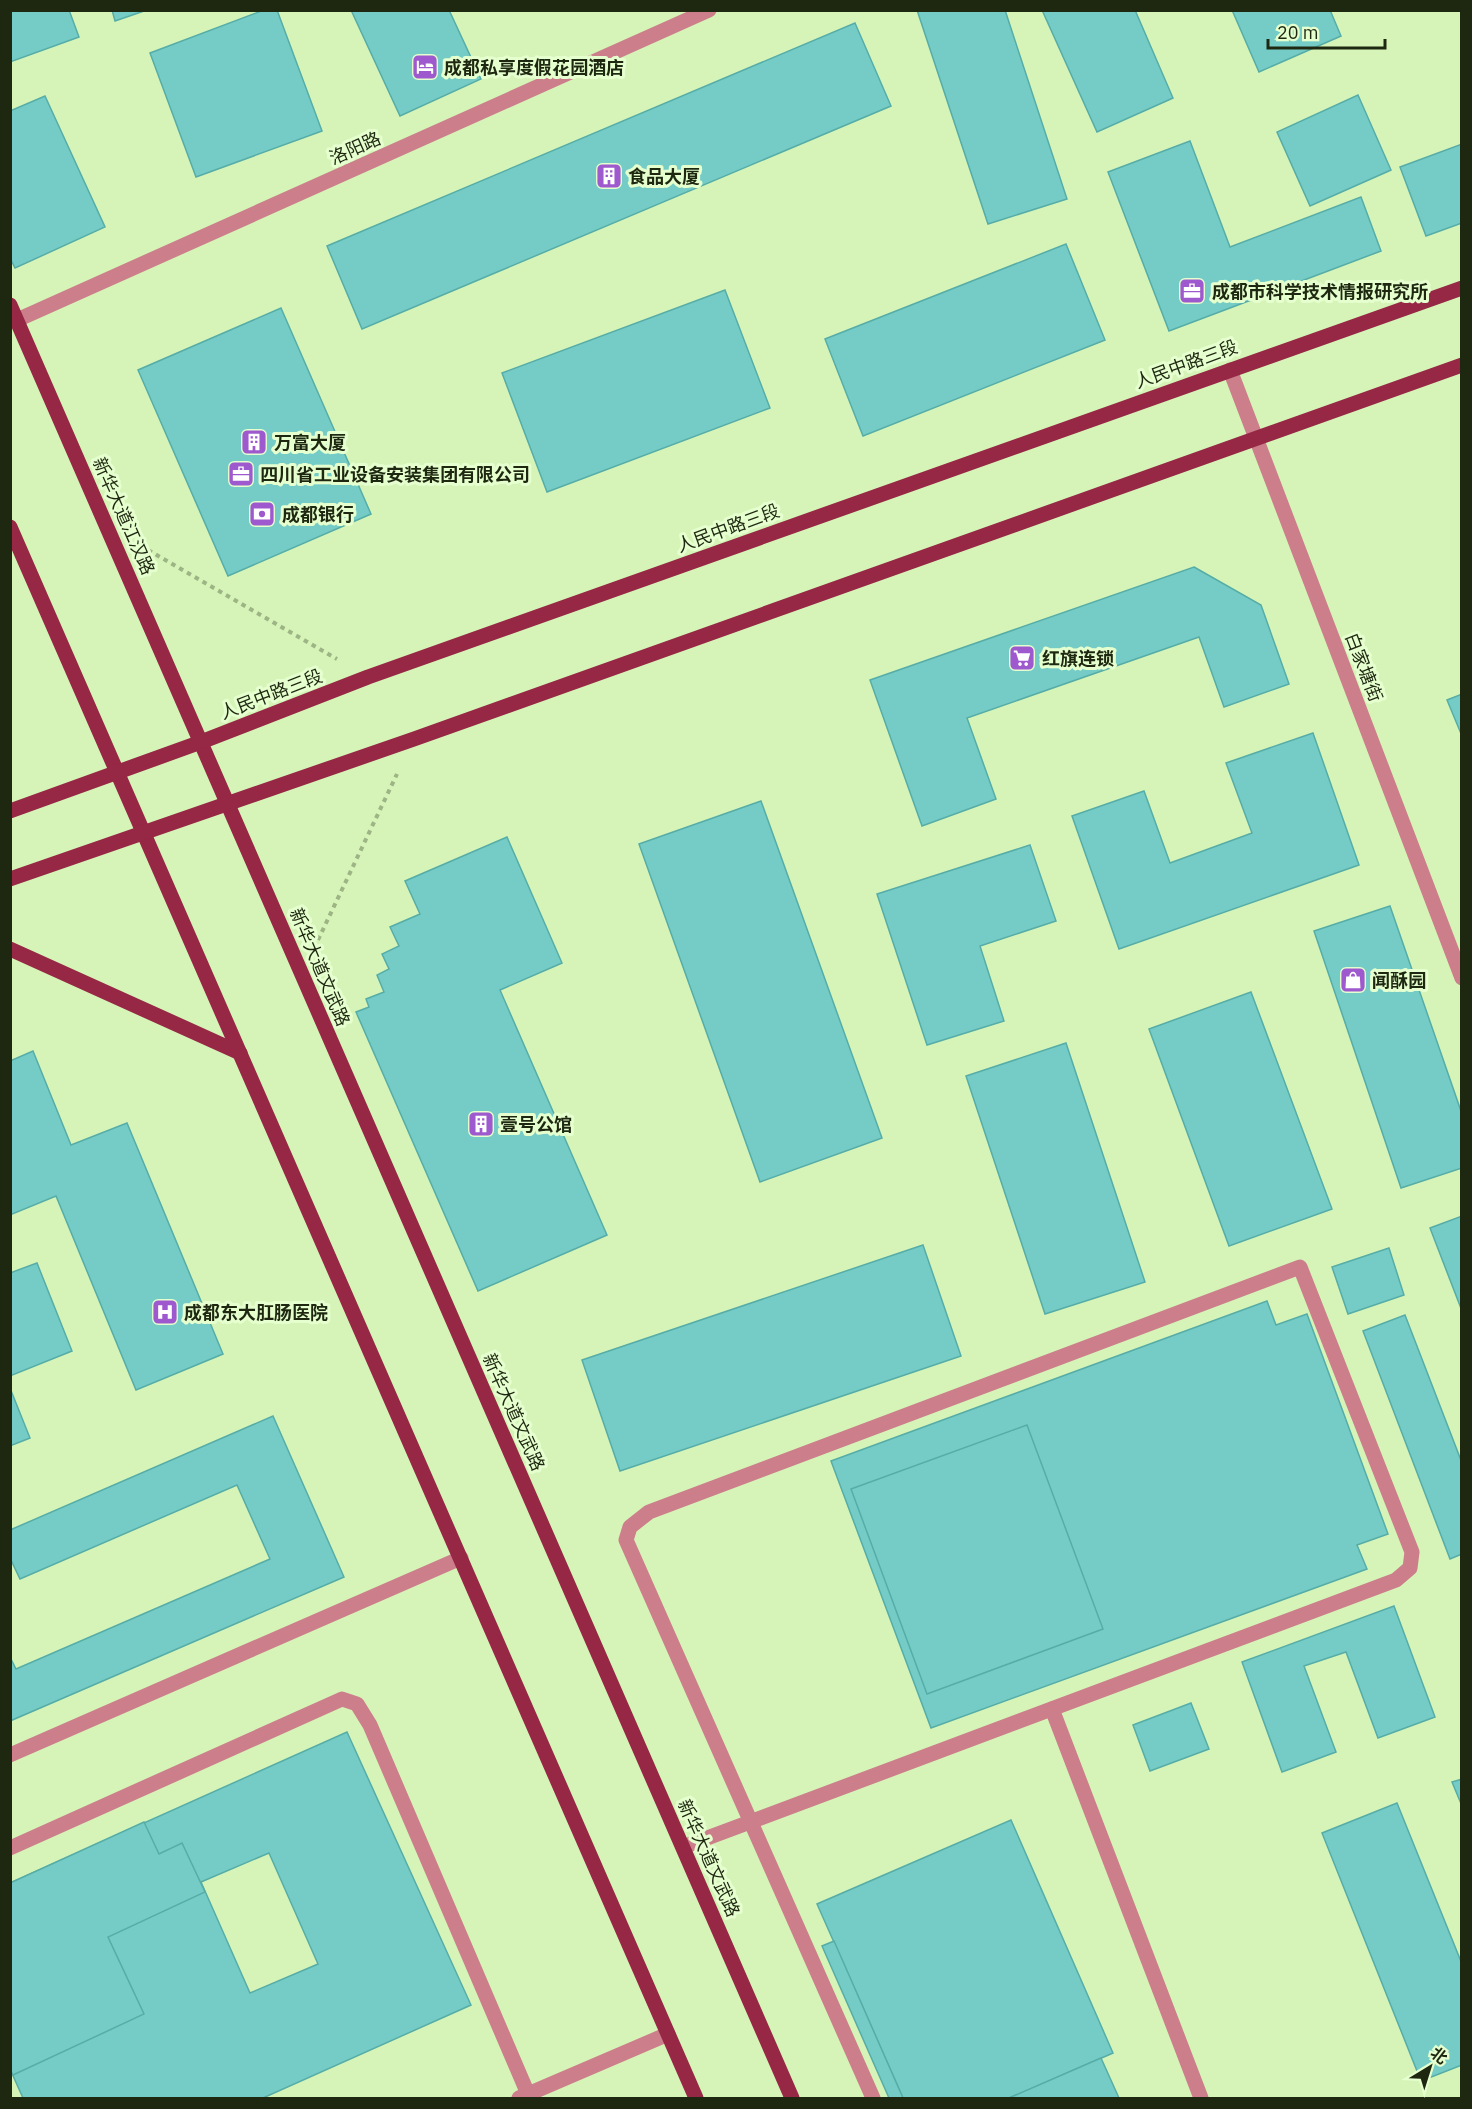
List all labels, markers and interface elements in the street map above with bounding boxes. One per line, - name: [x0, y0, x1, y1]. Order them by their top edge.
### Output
- scale bar: [1268, 12, 1385, 50]
- text: 20 m: [1277, 21, 1319, 44]
- hotel icon: 成都私享度假花园酒店: [410, 52, 440, 82]
- place label: 成都私享度假花园酒店: [444, 56, 624, 79]
- street label: 洛阳路: [326, 127, 384, 169]
- building icon: 食品大厦: [594, 161, 624, 191]
- place label: 食品大厦: [628, 165, 700, 188]
- office icon: 成都市科学技术情报研究所: [1177, 276, 1207, 306]
- place label: 成都市科学技术情报研究所: [1212, 280, 1428, 303]
- street label: 人民中路三段: [1131, 335, 1241, 393]
- building icon: 万富大厦: [239, 427, 269, 457]
- place label: 万富大厦: [274, 431, 346, 454]
- street label: 新华大道江汉路: [88, 454, 160, 578]
- office icon: 四川省工业设备安装集团有限公司: [226, 459, 256, 489]
- place label: 四川省工业设备安装集团有限公司: [260, 463, 530, 486]
- bank icon: 成都银行: [247, 499, 277, 529]
- street label: 人民中路三段: [673, 499, 783, 557]
- place label: 成都银行: [282, 503, 354, 526]
- street label: 白家塘街: [1340, 629, 1388, 705]
- supermarket icon: 红旗连锁: [1007, 643, 1037, 673]
- place label: 红旗连锁: [1042, 647, 1114, 670]
- street label: 人民中路三段: [216, 664, 326, 724]
- street label: 新华大道文武路: [285, 905, 355, 1029]
- shop icon: 闻酥园: [1338, 965, 1368, 995]
- place label: 闻酥园: [1372, 969, 1426, 992]
- building icon: 壹号公馆: [466, 1109, 496, 1139]
- place label: 壹号公馆: [500, 1113, 572, 1136]
- hospital icon: 成都东大肛肠医院: [150, 1297, 180, 1327]
- place label: 成都东大肛肠医院: [184, 1301, 328, 1324]
- street label: 新华大道文武路: [478, 1350, 550, 1474]
- street label: 新华大道文武路: [673, 1796, 745, 1920]
- north arrow: [1400, 2037, 1460, 2097]
- text: 北: [1427, 2042, 1452, 2068]

